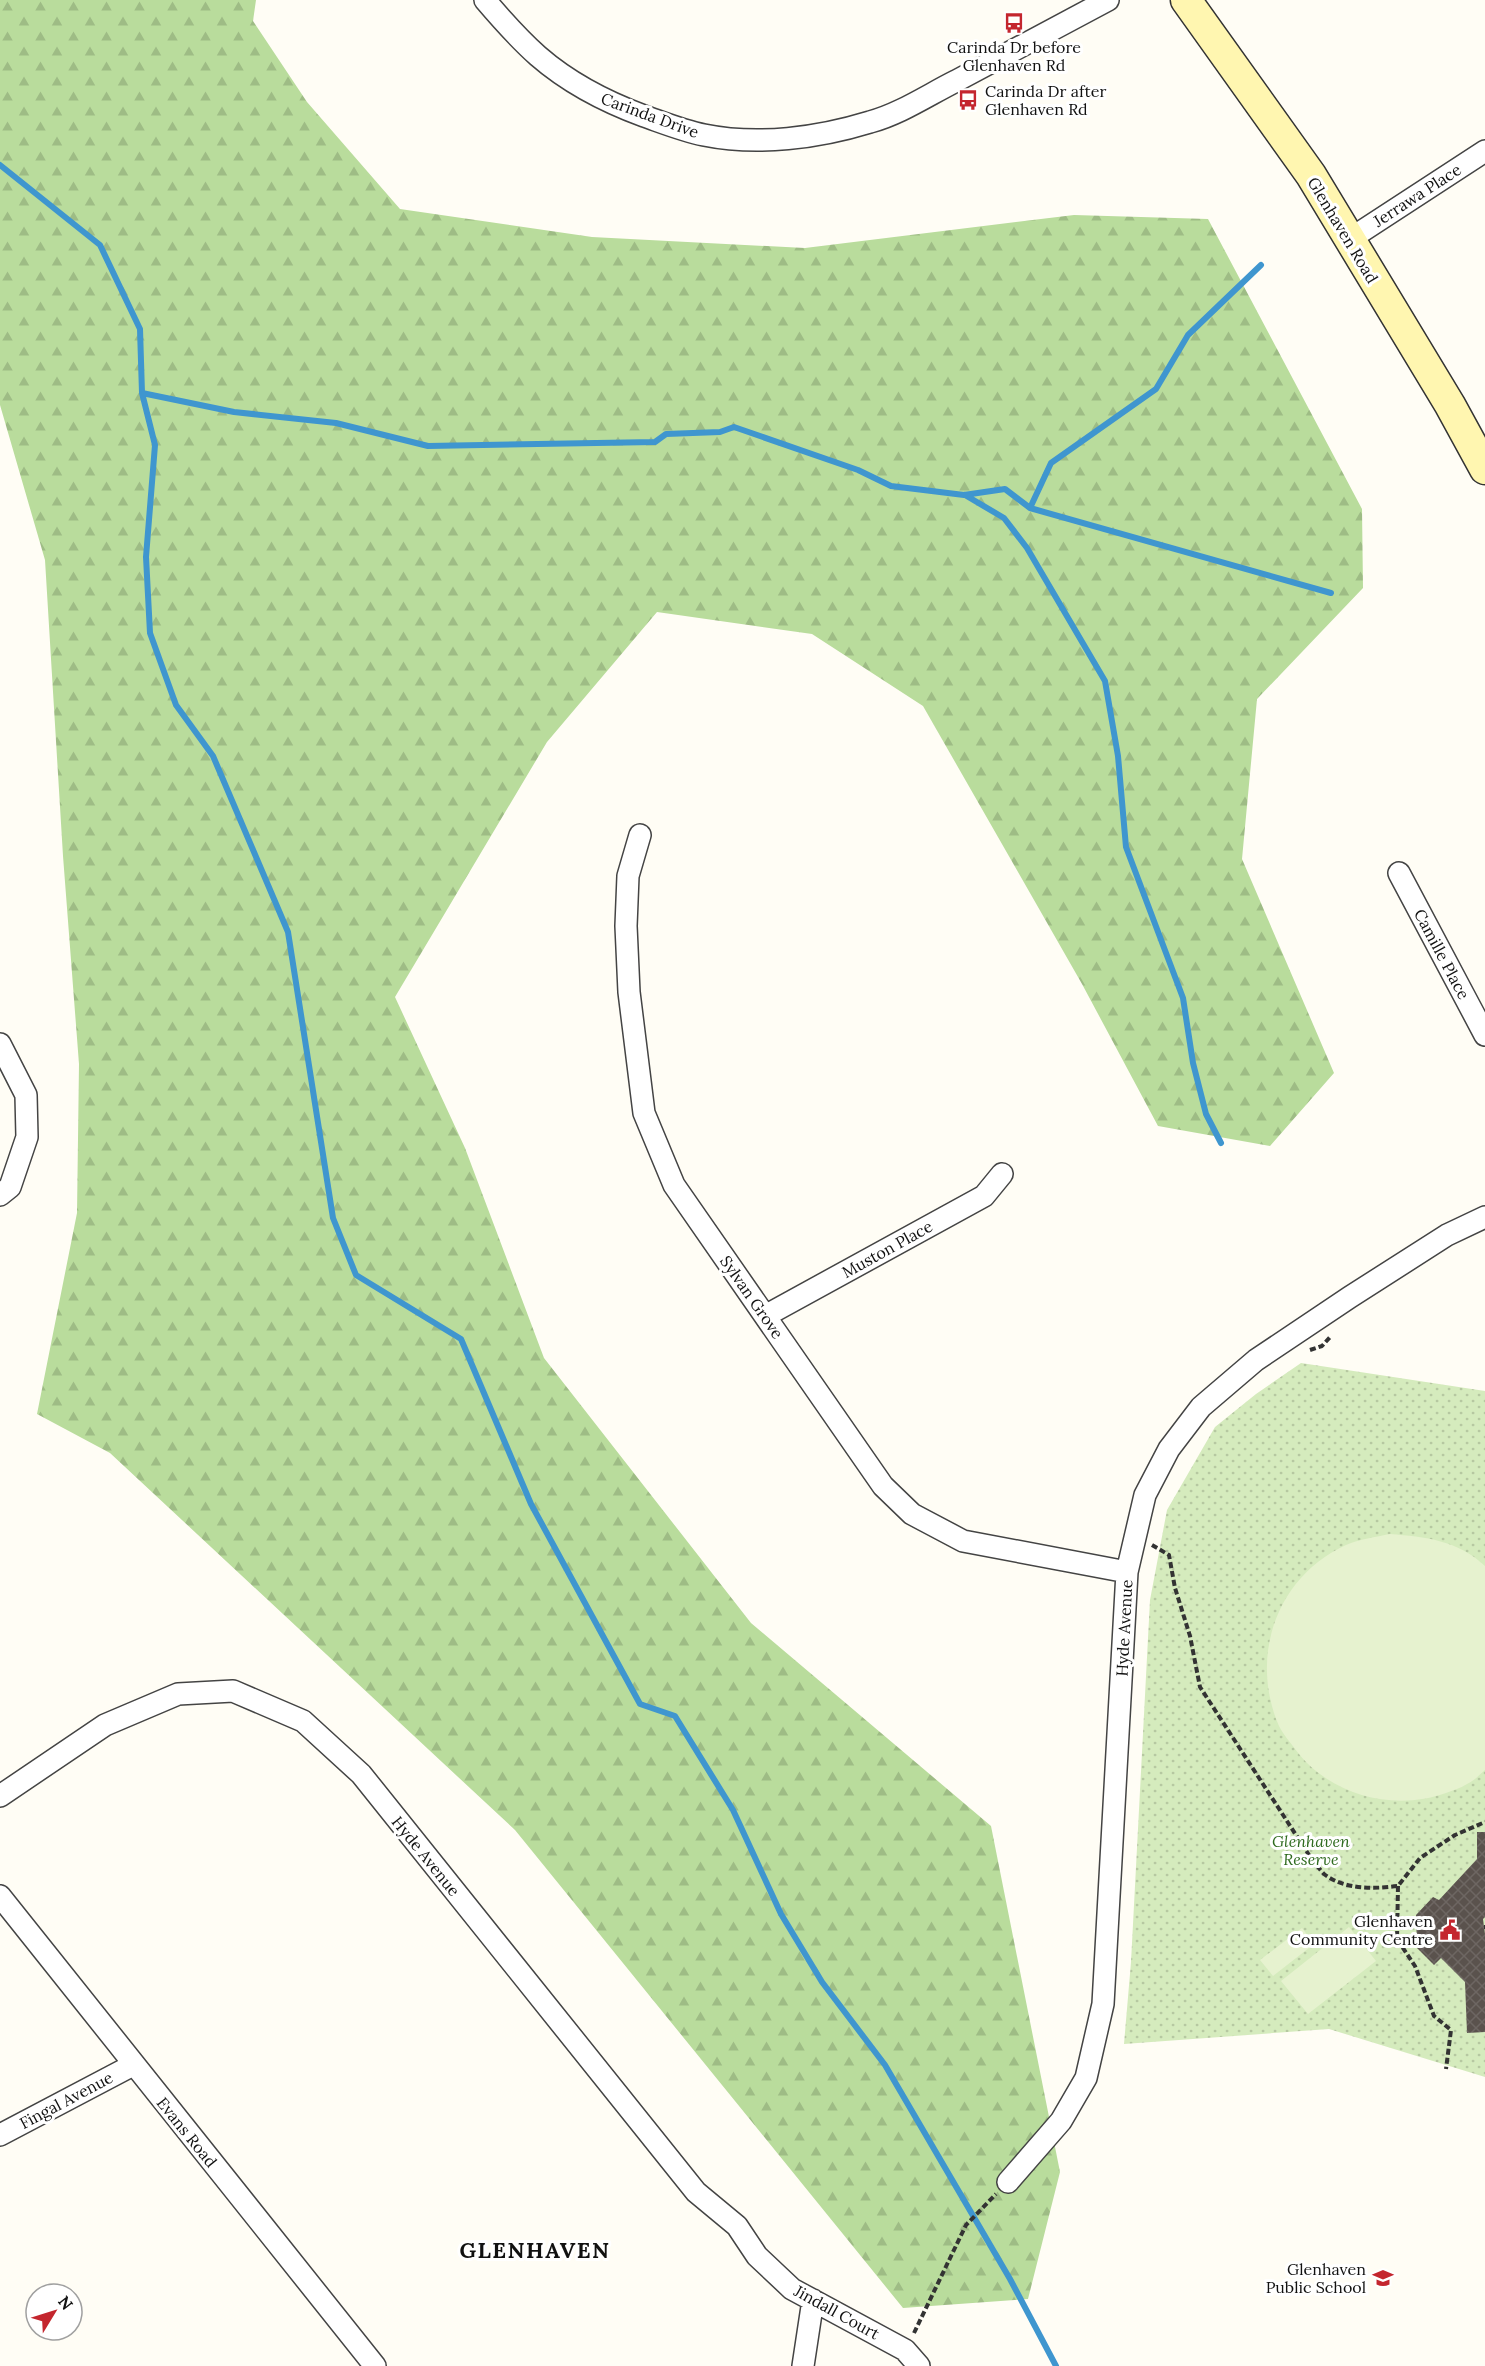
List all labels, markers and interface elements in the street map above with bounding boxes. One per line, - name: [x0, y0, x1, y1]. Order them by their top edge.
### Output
- bus stop icon: Carinda Dr before Glenhaven Rd: [1002, 11, 1026, 35]
- place label: Carinda Dr before Glenhaven Rd: [947, 37, 1081, 75]
- place label: Carinda Dr after Glenhaven Rd: [985, 81, 1106, 119]
- street label: Carinda Drive: [598, 88, 702, 142]
- bus stop icon: Carinda Dr after Glenhaven Rd: [956, 88, 980, 112]
- street label: Jerrawa Place: [1369, 159, 1465, 231]
- street label: Glenhaven Road: [1303, 173, 1383, 287]
- street label: Camille Place: [1410, 906, 1474, 1003]
- street label: Muston Place: [838, 1216, 936, 1282]
- street label: Sylvan Grove: [716, 1252, 788, 1343]
- street label: Hyde Avenue: [1111, 1579, 1137, 1677]
- street label: Hyde Avenue: [388, 1812, 465, 1900]
- park label: Glenhaven Reserve: [1272, 1831, 1350, 1869]
- place label: Glenhaven Community Centre: [1290, 1911, 1433, 1949]
- public building icon: Glenhaven Community Centre: [1438, 1918, 1462, 1942]
- street label: Fingal Avenue: [16, 2067, 116, 2133]
- street label: Evans Road: [153, 2093, 222, 2171]
- district label: GLENHAVEN: [459, 2236, 611, 2264]
- place label: Glenhaven Public School: [1266, 2259, 1366, 2297]
- school or university icon: Glenhaven Public School: [1371, 2266, 1395, 2290]
- street label: Jindall Court: [790, 2280, 884, 2344]
- north arrow: [24, 2282, 84, 2342]
- text: N: [54, 2292, 78, 2314]

